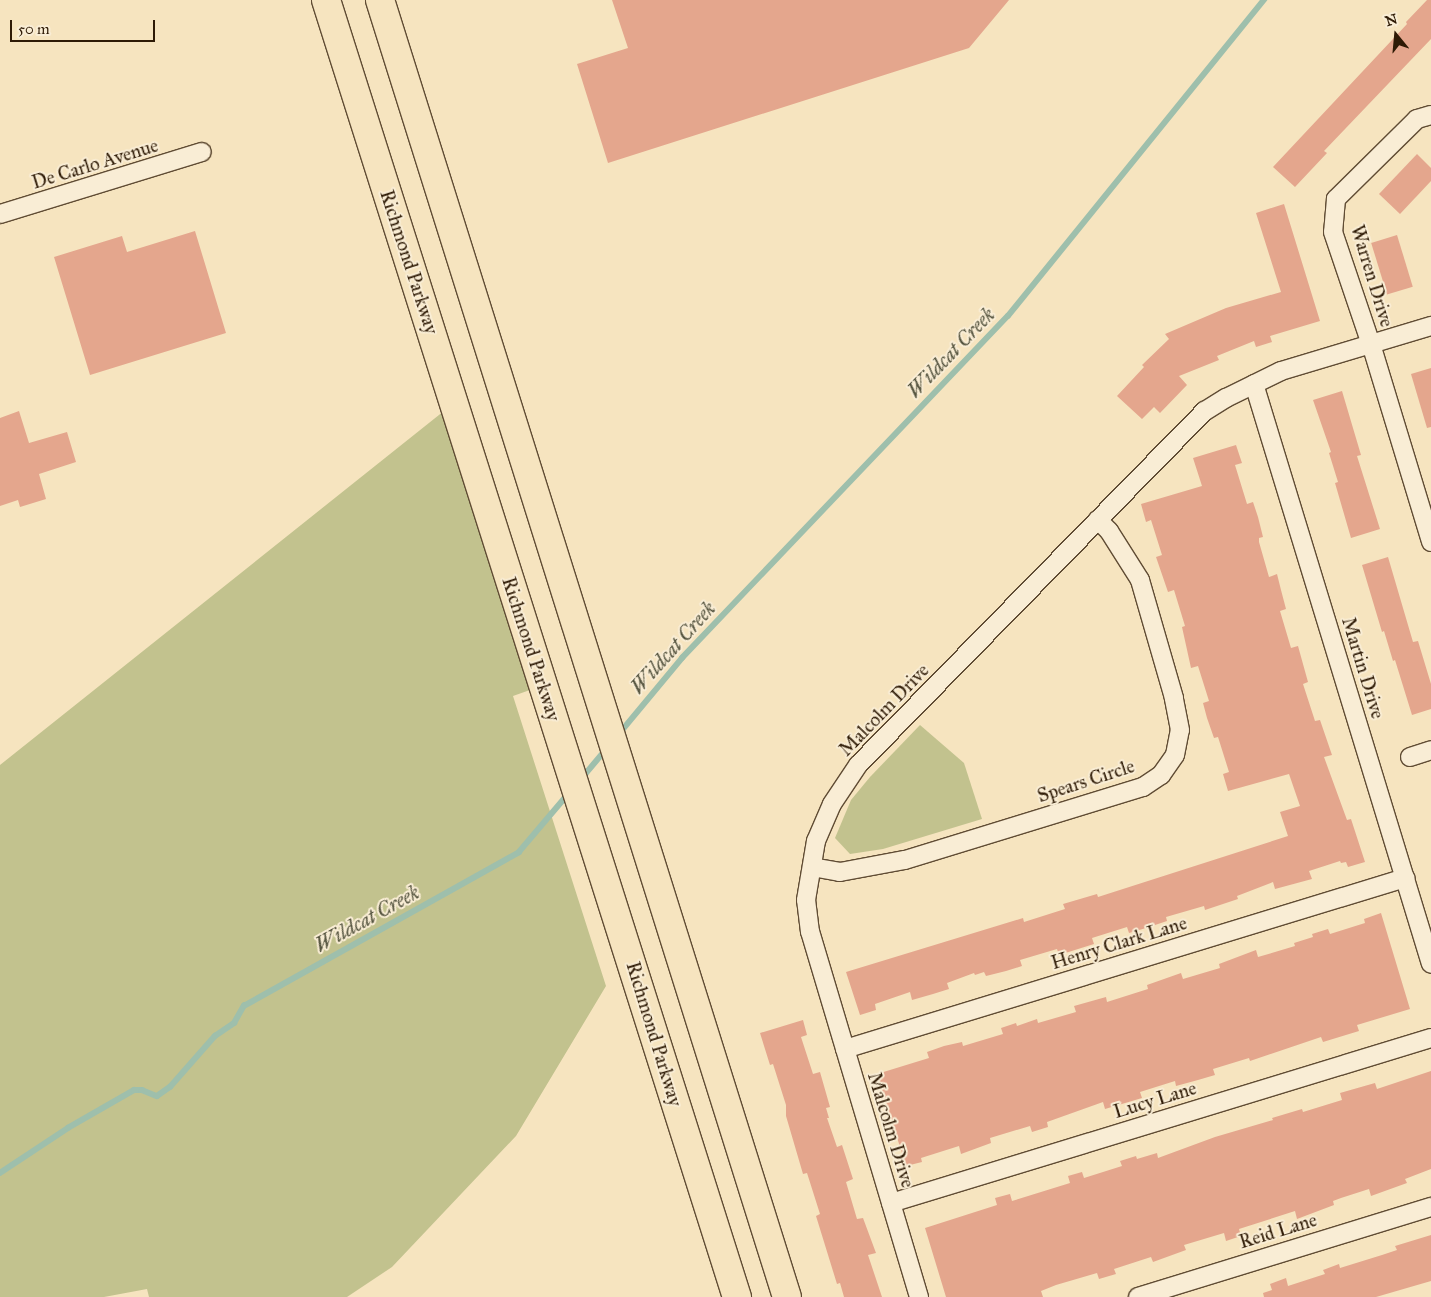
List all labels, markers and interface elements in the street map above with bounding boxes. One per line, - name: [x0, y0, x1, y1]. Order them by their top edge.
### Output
- scale bar: [12, 10, 158, 42]
- north arrow: [1371, 10, 1421, 60]
- text: N: [1383, 10, 1400, 30]
- text: 50 m: [18, 20, 50, 38]
- street label: De Carlo Avenue: [29, 134, 161, 194]
- street label: Richmond Parkway: [375, 187, 443, 337]
- street label: Warren Drive: [1346, 222, 1398, 330]
- water label: Wildcat Creek: [902, 303, 1000, 403]
- street label: Richmond Parkway: [497, 574, 565, 724]
- water label: Wildcat Creek: [625, 597, 721, 699]
- street label: Martin Drive: [1337, 614, 1389, 722]
- street label: Malcolm Drive: [834, 659, 934, 761]
- street label: Spears Circle: [1035, 755, 1137, 807]
- water label: Wildcat Creek: [311, 880, 423, 958]
- street label: Henry Clark Lane: [1048, 912, 1190, 974]
- street label: Richmond Parkway: [621, 959, 687, 1109]
- street label: Malcolm Drive: [863, 1070, 919, 1190]
- street label: Lucy Lane: [1111, 1077, 1199, 1123]
- street label: Reid Lane: [1236, 1208, 1320, 1254]

